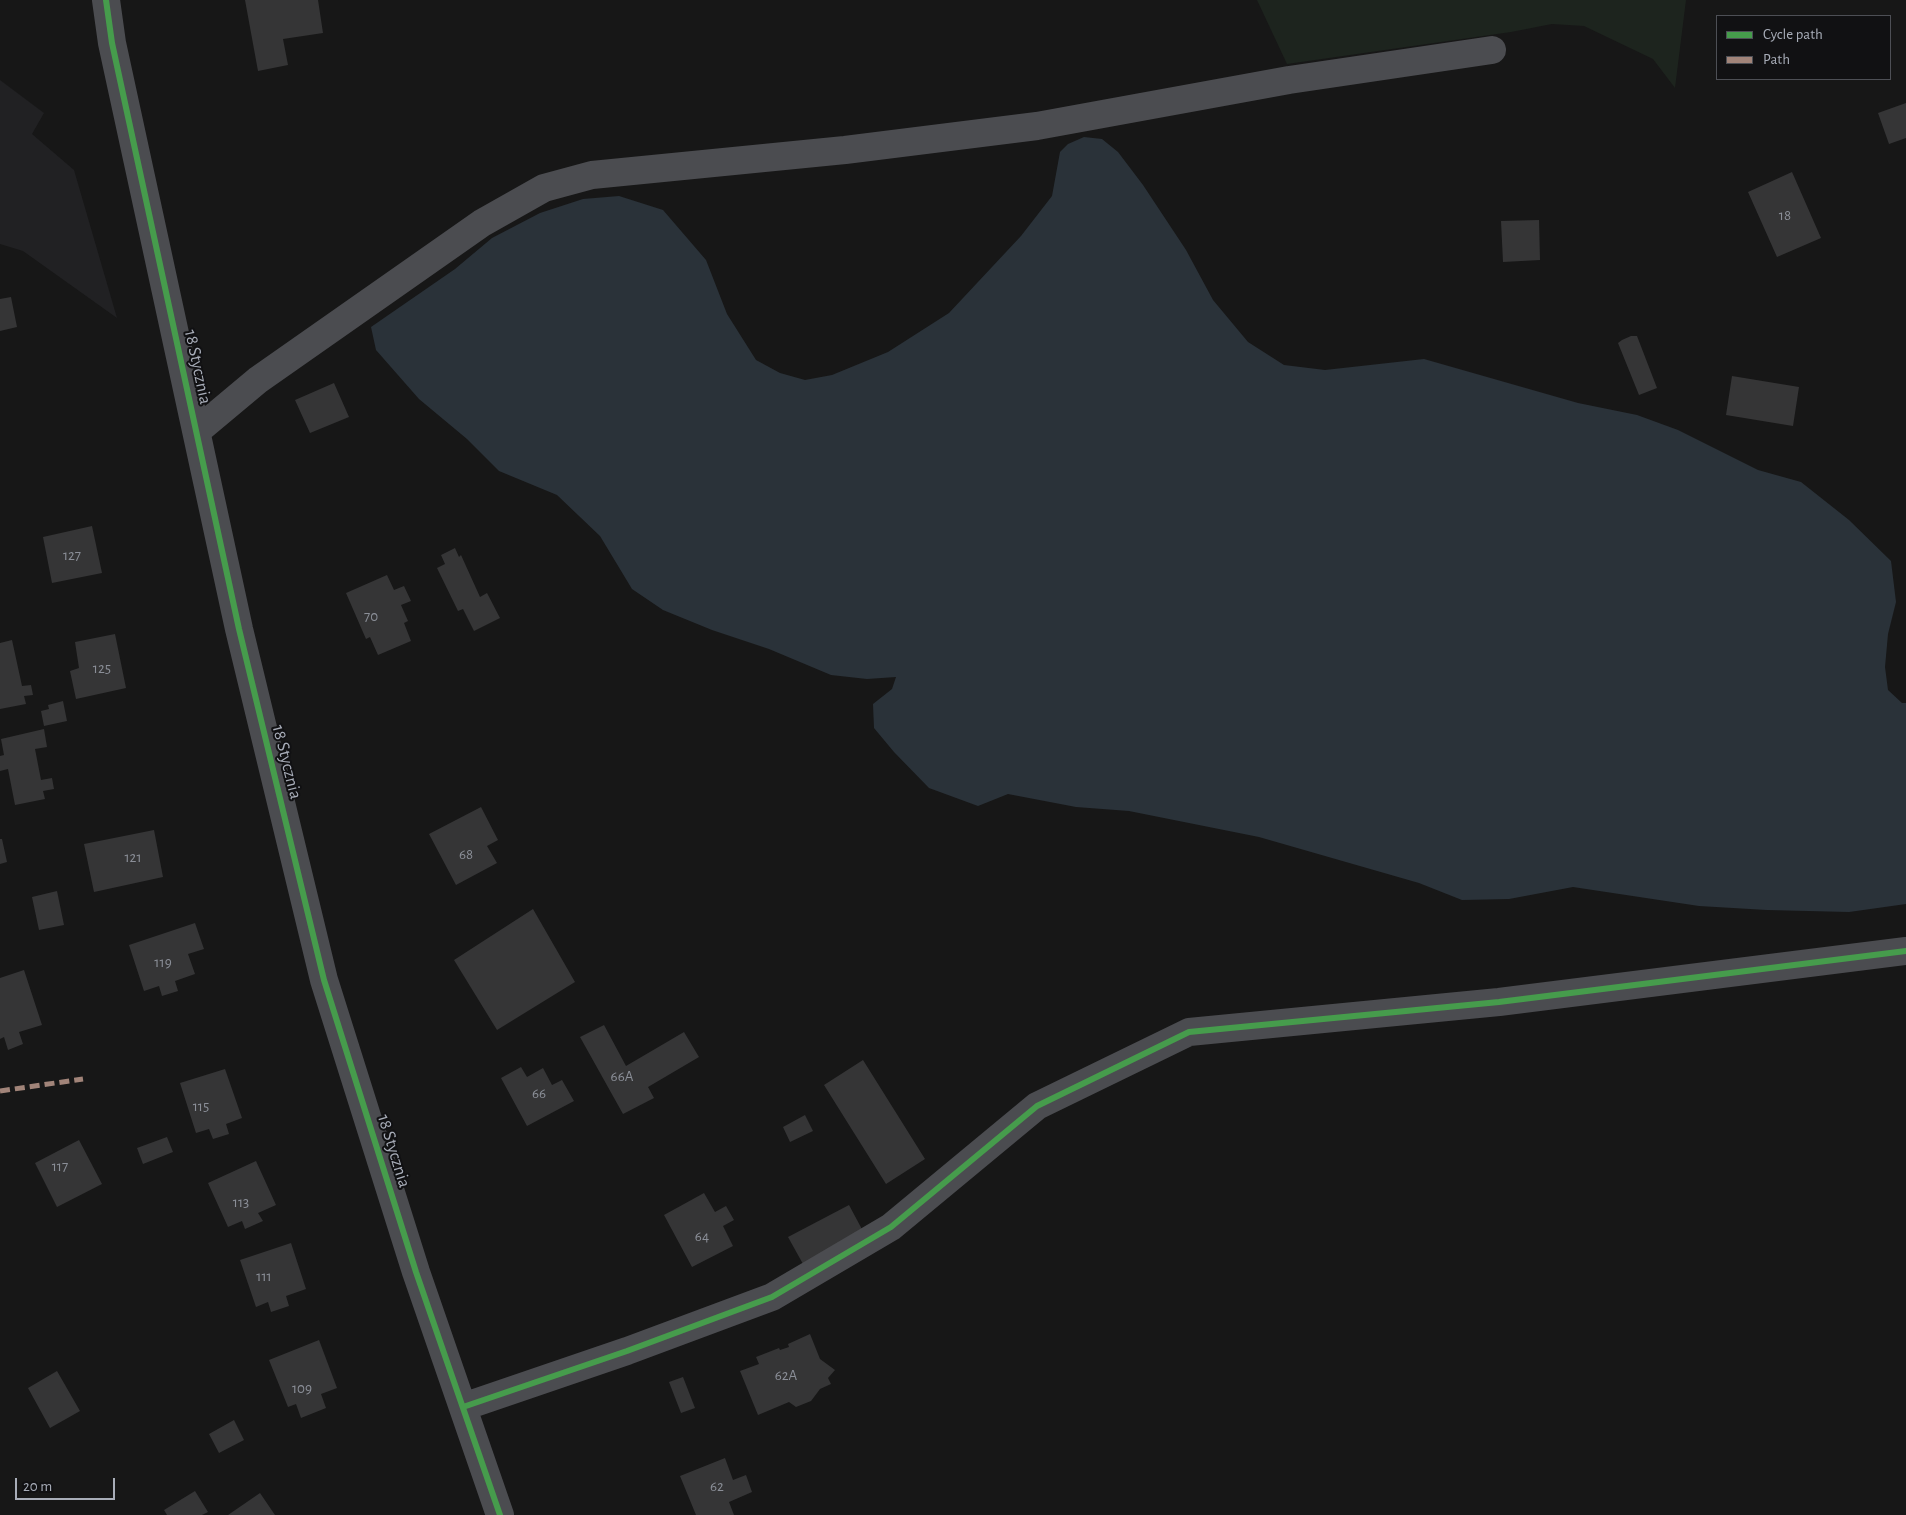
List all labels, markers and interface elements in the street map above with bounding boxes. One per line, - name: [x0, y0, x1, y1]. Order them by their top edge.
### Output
- legend: [1716, 15, 1891, 80]
- text: Cycle path: [1763, 27, 1823, 42]
- text: Path: [1763, 52, 1790, 67]
- house number: 18: [1779, 206, 1791, 224]
- street label: 18 Stycznia: [180, 328, 216, 406]
- house number: 127: [63, 546, 81, 564]
- house number: 70: [364, 607, 378, 625]
- house number: 125: [93, 659, 111, 677]
- street label: 18 Stycznia: [267, 723, 307, 801]
- house number: 68: [459, 845, 473, 863]
- house number: 121: [124, 848, 142, 866]
- house number: 119: [154, 953, 172, 971]
- house number: 66A: [611, 1067, 633, 1085]
- house number: 66: [532, 1084, 546, 1102]
- house number: 115: [193, 1097, 209, 1115]
- street label: 18 Stycznia: [373, 1112, 415, 1190]
- house number: 117: [52, 1157, 68, 1175]
- house number: 113: [233, 1193, 249, 1211]
- house number: 64: [695, 1227, 709, 1245]
- house number: 111: [256, 1267, 272, 1285]
- house number: 62A: [775, 1366, 797, 1384]
- house number: 109: [292, 1379, 312, 1397]
- scale bar: [18, 1468, 118, 1500]
- house number: 62: [710, 1477, 724, 1495]
- text: 20 m: [23, 1479, 52, 1494]

